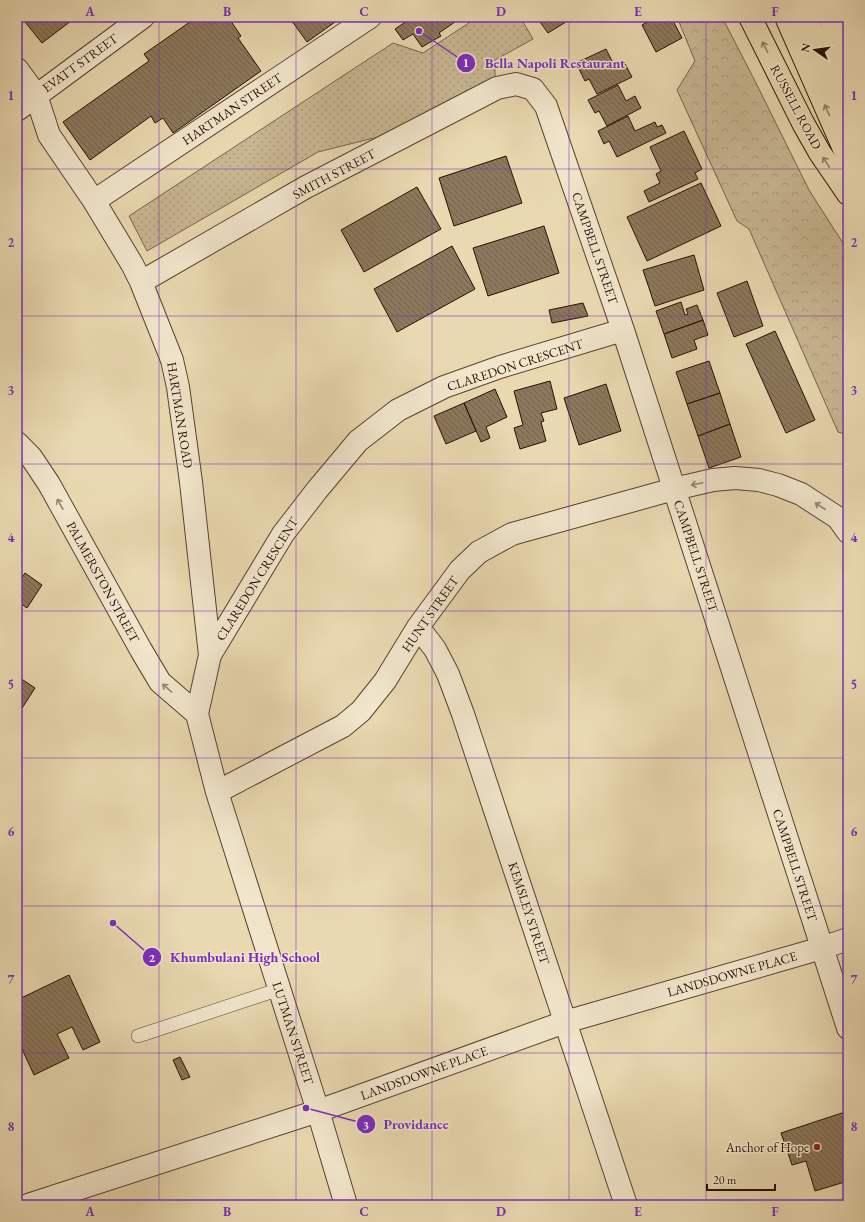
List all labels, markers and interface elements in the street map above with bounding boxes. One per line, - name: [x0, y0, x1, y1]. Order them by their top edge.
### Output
- text: A: [84, 3, 95, 20]
- text: B: [223, 3, 231, 20]
- text: C: [359, 3, 369, 20]
- text: D: [496, 3, 506, 20]
- text: E: [634, 3, 642, 20]
- text: F: [771, 3, 779, 20]
- street label: EVATT STREET: [39, 30, 121, 96]
- north arrow: [795, 30, 835, 70]
- one-way arrow: [761, 42, 768, 54]
- text: N: [797, 42, 813, 54]
- callout: Bella Napoli Restaurant: [456, 50, 633, 76]
- text: Bella Napoli Restaurant: [485, 54, 626, 72]
- text: 1: [463, 55, 469, 71]
- street label: RUSSELL ROAD: [767, 62, 826, 153]
- street label: HARTMAN STREET: [179, 69, 286, 149]
- text: 1: [8, 87, 15, 104]
- text: 1: [851, 87, 858, 104]
- one-way arrow: [822, 104, 830, 116]
- street label: SMITH STREET: [290, 145, 379, 203]
- one-way arrow: [822, 157, 830, 168]
- street label: CAMPBELL STREET: [568, 190, 622, 306]
- text: 2: [8, 234, 15, 251]
- text: 2: [851, 234, 858, 251]
- street label: CLAREDON CRESCENT: [445, 335, 586, 395]
- street label: HARTMAN ROAD: [163, 361, 197, 470]
- text: 3: [8, 382, 15, 399]
- text: 3: [851, 382, 858, 399]
- one-way arrow: [690, 480, 703, 488]
- one-way arrow: [55, 498, 63, 510]
- street label: CAMPBELL STREET: [670, 498, 722, 615]
- one-way arrow: [815, 502, 826, 510]
- street label: CLAREDON CRESCENT: [212, 514, 302, 644]
- street label: PALMERSTON STREET: [63, 519, 143, 646]
- text: 4: [8, 529, 15, 546]
- text: 4: [851, 529, 858, 546]
- street label: HUNT STREET: [397, 572, 463, 655]
- text: 5: [8, 676, 14, 693]
- text: 5: [851, 676, 857, 693]
- one-way arrow: [162, 684, 173, 693]
- street label: CAMPBELL STREET: [769, 807, 821, 924]
- text: 6: [8, 823, 15, 840]
- text: 6: [851, 823, 858, 840]
- street label: KEMSLEY STREET: [504, 860, 554, 966]
- callout: Khumbulani High School: [142, 944, 328, 970]
- street label: LANDSDOWNE PLACE: [665, 947, 799, 1001]
- text: Khumbulani High School: [170, 948, 320, 966]
- text: 2: [149, 950, 156, 966]
- text: 7: [8, 971, 15, 988]
- text: 7: [851, 971, 858, 988]
- street label: LUTMAN STREET: [268, 980, 318, 1087]
- street label: LANDSDOWNE PLACE: [358, 1042, 490, 1104]
- callout: Providance: [356, 1111, 457, 1137]
- text: Providance: [383, 1115, 449, 1133]
- text: 3: [363, 1117, 369, 1133]
- text: 8: [8, 1118, 15, 1135]
- text: 8: [851, 1118, 858, 1135]
- place label: Anchor of Hope: [725, 1139, 809, 1156]
- marker: Anchor of Hope: [812, 1142, 822, 1152]
- scale bar: [707, 1166, 775, 1192]
- text: 20 m: [713, 1172, 737, 1188]
- text: A: [84, 1203, 95, 1220]
- text: B: [223, 1203, 231, 1220]
- text: C: [359, 1203, 369, 1220]
- text: D: [496, 1203, 506, 1220]
- text: E: [634, 1203, 642, 1220]
- text: F: [771, 1203, 779, 1220]

